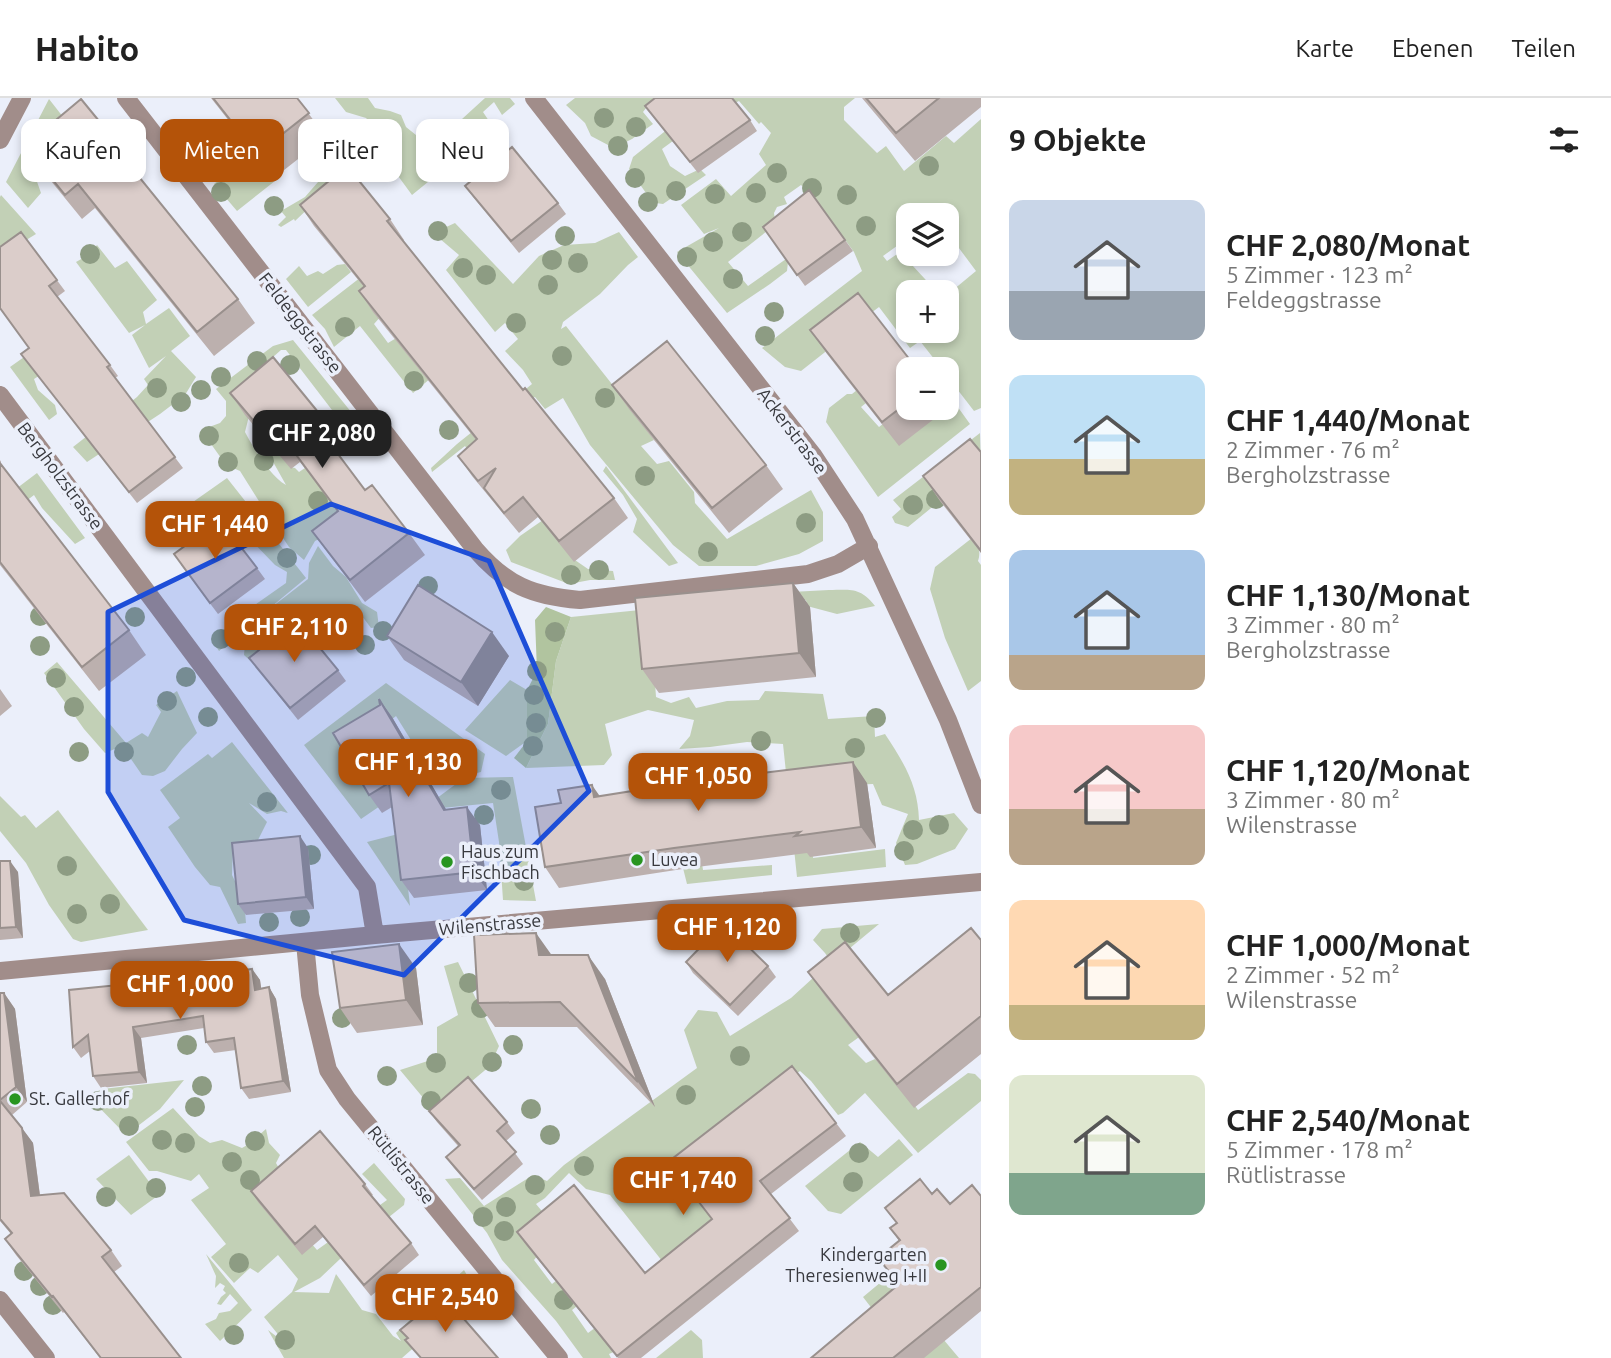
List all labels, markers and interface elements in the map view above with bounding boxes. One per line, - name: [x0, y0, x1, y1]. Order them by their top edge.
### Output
- text: Habito: [35, 30, 139, 67]
- text: Karte: [1295, 35, 1354, 62]
- text: Ebenen: [1392, 35, 1473, 62]
- text: Teilen: [1511, 35, 1576, 62]
- chip: Kaufen: [21, 119, 146, 182]
- chip: Mieten: [160, 119, 284, 182]
- chip: Filter: [298, 119, 402, 182]
- chip: Neu: [416, 119, 509, 182]
- icon: filters: [1545, 121, 1583, 159]
- text: 9 Objekte: [1009, 123, 1147, 157]
- map controls: [896, 203, 959, 420]
- button: layers: [896, 203, 959, 266]
- icon: home: [1065, 228, 1149, 312]
- text: CHF 2,080/Monat: [1226, 228, 1470, 262]
- text: 5 Zimmer · 123 m²: [1226, 262, 1413, 287]
- street label: Feldeggstrasse: [255, 268, 346, 377]
- button: +: [896, 280, 959, 343]
- text: Feldeggstrasse: [1226, 287, 1382, 312]
- button: −: [896, 357, 959, 420]
- street label: Ackerstrasse: [754, 384, 832, 477]
- icon: home: [1065, 403, 1149, 487]
- text: CHF 1,440/Monat: [1226, 403, 1470, 437]
- pin: CHF 2,080: [242, 410, 402, 470]
- street label: Bergholzstrasse: [14, 418, 108, 533]
- text: CHF 2,080: [268, 420, 376, 445]
- text: 2 Zimmer · 76 m²: [1226, 437, 1400, 462]
- text: Bergholzstrasse: [1226, 462, 1391, 487]
- pin: CHF 1,440: [135, 502, 295, 561]
- text: CHF 1,440: [161, 511, 269, 536]
- icon: home: [1065, 578, 1149, 662]
- text: CHF 1,130/Monat: [1226, 578, 1470, 612]
- pin: CHF 2,110: [214, 604, 374, 664]
- text: 3 Zimmer · 80 m²: [1226, 612, 1400, 637]
- text: CHF 2,110: [240, 614, 348, 639]
- text: Bergholzstrasse: [1226, 637, 1391, 662]
- pin: CHF 1,130: [328, 740, 488, 799]
- text: CHF 1,130: [354, 749, 462, 774]
- icon: home: [1065, 753, 1149, 837]
- text: CHF 1,120/Monat: [1226, 753, 1470, 787]
- pin: CHF 1,050: [618, 754, 778, 813]
- text: CHF 1,050: [644, 763, 752, 788]
- text: 3 Zimmer · 80 m²: [1226, 787, 1400, 812]
- text: Wilenstrasse: [1226, 812, 1357, 837]
- place label: Haus zum Fischbach: [461, 841, 540, 882]
- place label: Luvea: [651, 849, 698, 869]
- marker: Luvea: [629, 852, 645, 868]
- marker: Haus zum Fischbach: [439, 854, 455, 870]
- pin: CHF 1,120: [647, 904, 807, 964]
- street label: Wilenstrasse: [438, 910, 542, 938]
- text: CHF 1,120: [673, 914, 781, 939]
- icon: home: [1065, 928, 1149, 1012]
- text: CHF 1,000/Monat: [1226, 928, 1470, 962]
- pin: CHF 1,000: [100, 962, 260, 1021]
- text: 2 Zimmer · 52 m²: [1226, 962, 1400, 987]
- text: CHF 1,000: [126, 971, 234, 996]
- text: Wilenstrasse: [1226, 987, 1357, 1012]
- place label: St. Gallerhof: [29, 1088, 129, 1108]
- marker: St. Gallerhof: [7, 1091, 23, 1107]
- icon: home: [1065, 1103, 1149, 1187]
- text: CHF 2,540/Monat: [1226, 1103, 1470, 1137]
- street label: Rütlistrasse: [364, 1121, 439, 1207]
- text: 5 Zimmer · 178 m²: [1226, 1137, 1413, 1162]
- pin: CHF 1,740: [603, 1158, 763, 1217]
- text: Rütlistrasse: [1226, 1162, 1346, 1187]
- text: CHF 1,740: [629, 1167, 737, 1192]
- place label: Kindergarten Theresienweg I+II: [785, 1244, 927, 1285]
- marker: Kindergarten Theresienweg I+II: [933, 1257, 949, 1273]
- pin: CHF 2,540: [365, 1274, 525, 1334]
- text: CHF 2,540: [391, 1284, 499, 1309]

